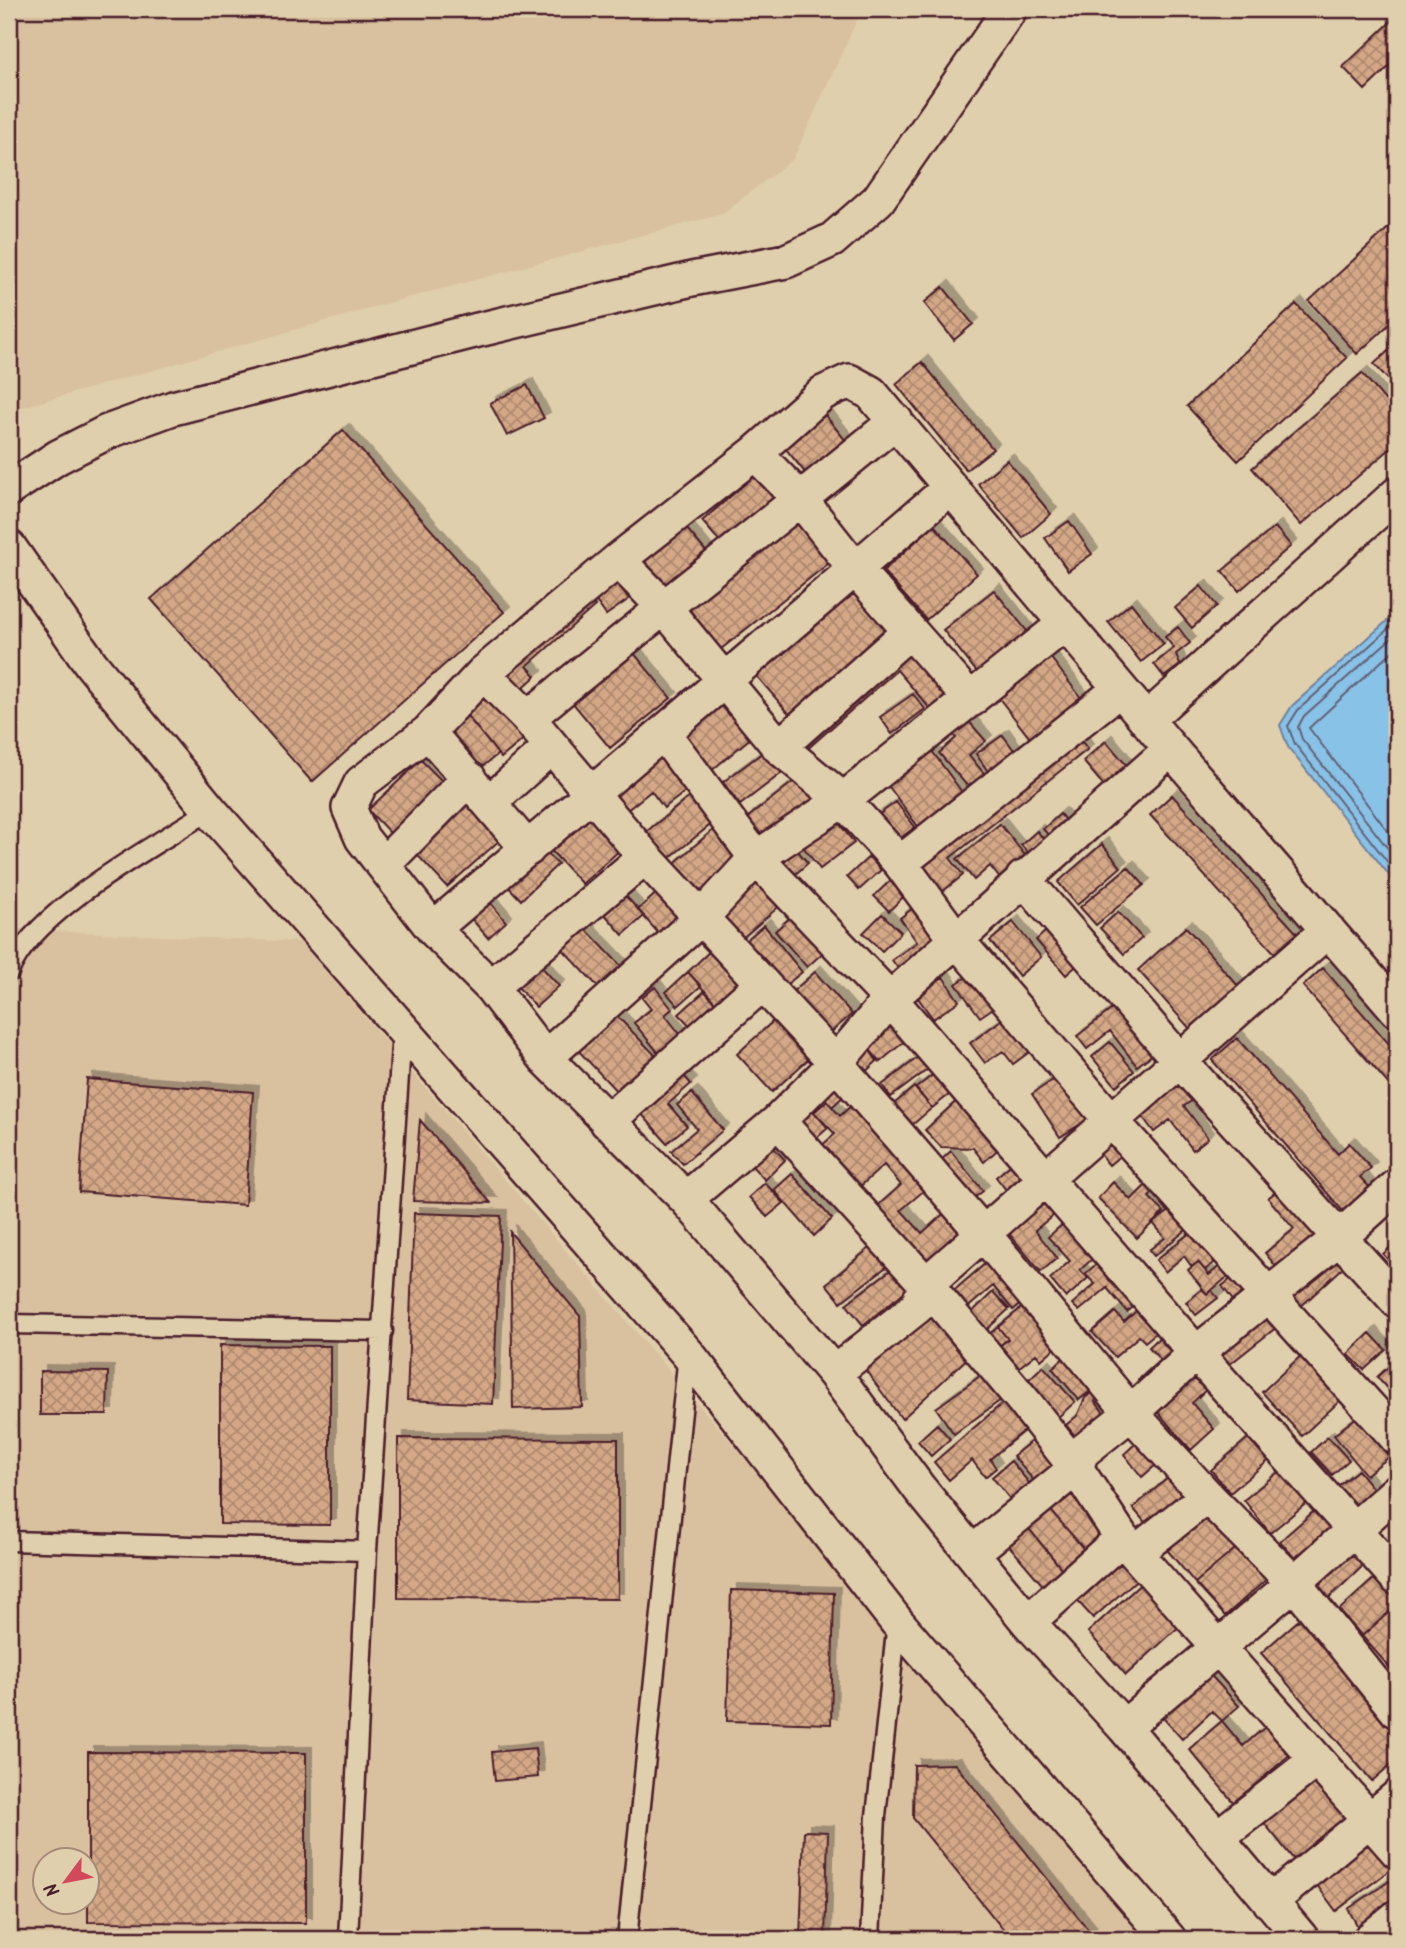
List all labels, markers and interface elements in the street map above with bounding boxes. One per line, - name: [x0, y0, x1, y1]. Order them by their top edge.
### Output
- north arrow: [32, 1846, 102, 1916]
- text: N: [37, 1876, 69, 1902]

